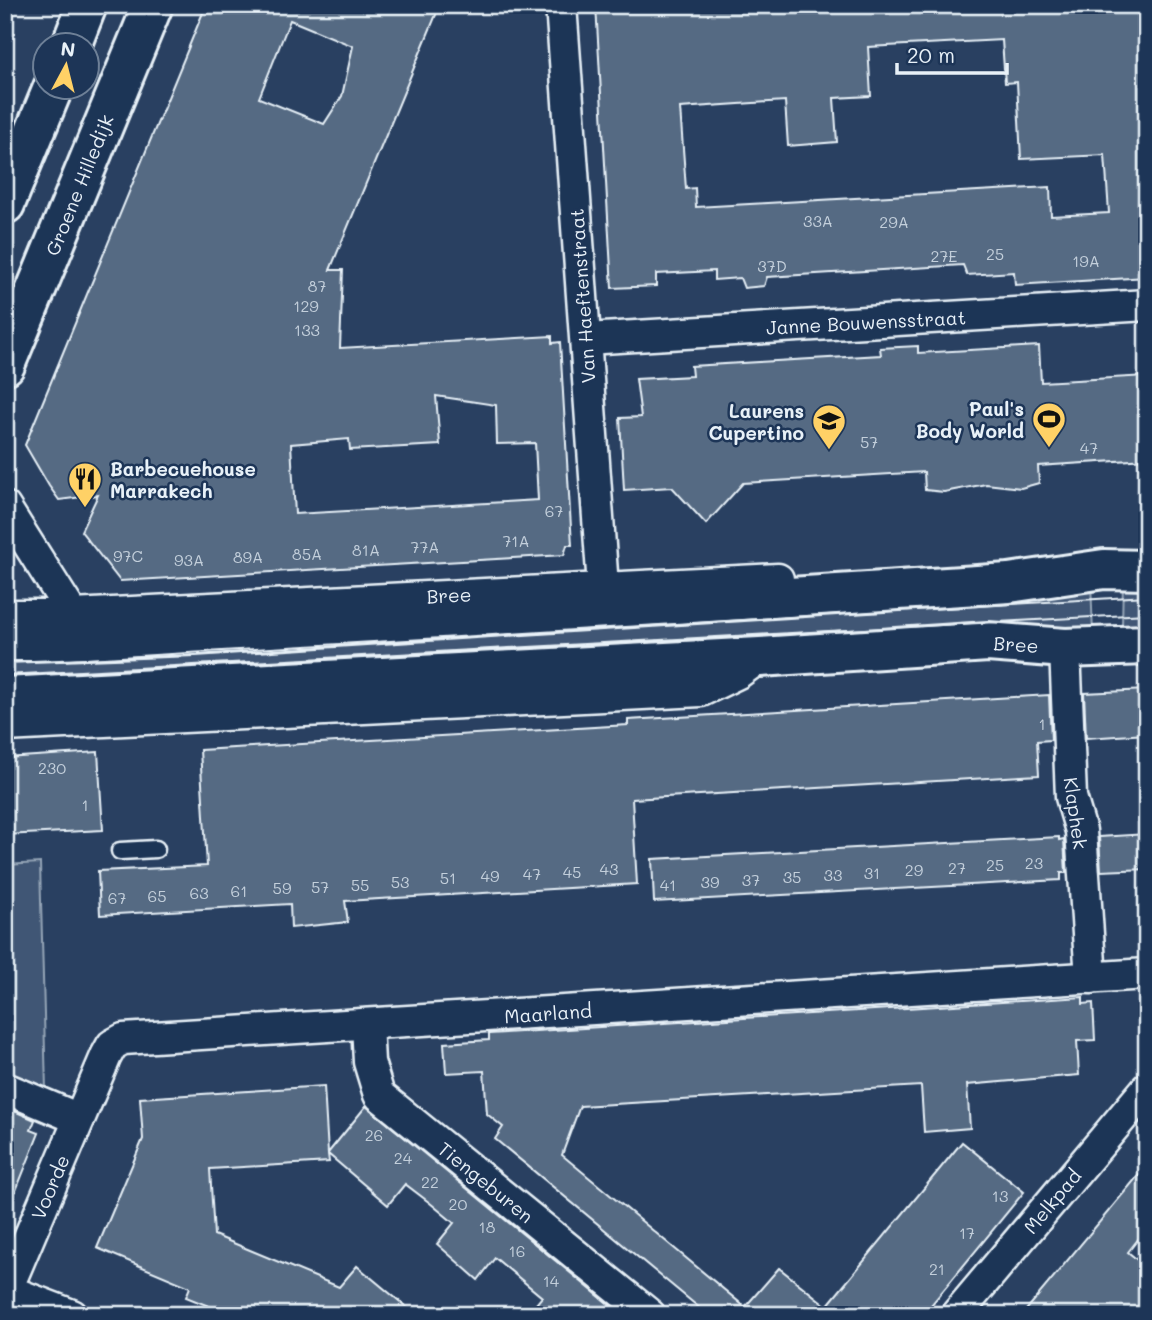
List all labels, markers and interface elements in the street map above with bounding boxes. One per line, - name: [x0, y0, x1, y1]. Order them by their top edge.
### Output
- north arrow: [32, 32, 102, 102]
- scale bar: [897, 32, 1007, 76]
- text: N: [59, 35, 77, 62]
- text: 20 m: [907, 41, 955, 68]
- street label: Groene Hilledijk: [39, 111, 119, 259]
- street label: Van Haeftenstraat: [563, 208, 601, 384]
- house number: 33A: [803, 210, 833, 231]
- house number: 29A: [879, 211, 909, 232]
- house number: 25: [986, 243, 1004, 264]
- house number: 27E: [931, 245, 957, 266]
- house number: 19A: [1072, 250, 1100, 271]
- house number: 37D: [757, 255, 787, 276]
- house number: 87: [308, 275, 326, 296]
- house number: 129: [293, 295, 319, 316]
- street label: Janne Bouwensstraat: [765, 304, 967, 340]
- house number: 133: [294, 319, 320, 340]
- place label: Paul's Body World: [916, 396, 1024, 443]
- place label: Laurens Cupertino: [709, 398, 804, 445]
- sports icon: Paul's Body World: [1030, 400, 1068, 449]
- school or university icon: Laurens Cupertino: [810, 402, 848, 451]
- house number: 57: [860, 431, 878, 452]
- house number: 47: [1080, 437, 1098, 458]
- place label: Barbecuehouse Marrakech: [110, 456, 256, 503]
- restaurant icon: Barbecuehouse Marrakech: [66, 460, 104, 509]
- house number: 67: [545, 500, 563, 521]
- house number: 71A: [502, 530, 530, 551]
- house number: 77A: [411, 536, 439, 557]
- house number: 81A: [352, 539, 380, 560]
- house number: 85A: [292, 543, 322, 564]
- house number: 97C: [113, 545, 143, 566]
- house number: 89A: [233, 546, 263, 567]
- house number: 93A: [174, 549, 204, 570]
- street label: Bree: [426, 581, 472, 609]
- street label: Bree: [993, 630, 1039, 658]
- house number: 1: [1038, 713, 1046, 734]
- house number: 230: [38, 757, 66, 778]
- street label: Klaphek: [1059, 775, 1093, 851]
- house number: 1: [81, 794, 89, 815]
- house number: 23: [1025, 852, 1043, 873]
- house number: 25: [986, 854, 1004, 875]
- house number: 27: [948, 857, 966, 878]
- house number: 43: [600, 858, 618, 879]
- house number: 29: [905, 859, 923, 880]
- house number: 45: [563, 861, 581, 882]
- house number: 31: [864, 862, 880, 883]
- house number: 47: [523, 863, 541, 884]
- house number: 33: [824, 864, 842, 885]
- house number: 49: [481, 865, 499, 886]
- house number: 35: [783, 866, 801, 887]
- house number: 51: [440, 867, 456, 888]
- house number: 37: [742, 869, 760, 890]
- house number: 53: [391, 871, 409, 892]
- house number: 39: [701, 871, 719, 892]
- house number: 55: [351, 874, 369, 895]
- house number: 41: [660, 874, 676, 895]
- house number: 57: [311, 876, 329, 897]
- house number: 59: [273, 877, 291, 898]
- house number: 61: [231, 880, 247, 901]
- house number: 63: [189, 882, 209, 903]
- house number: 65: [148, 885, 167, 906]
- house number: 67: [108, 887, 126, 908]
- street label: Maarland: [503, 997, 593, 1029]
- house number: 26: [365, 1124, 383, 1145]
- street label: Tiengeburen: [433, 1136, 539, 1228]
- house number: 24: [394, 1147, 413, 1168]
- street label: Voorde: [25, 1151, 75, 1223]
- street label: Melkpad: [1018, 1163, 1086, 1239]
- house number: 22: [421, 1171, 439, 1192]
- house number: 13: [992, 1185, 1008, 1206]
- house number: 20: [449, 1193, 468, 1214]
- house number: 18: [479, 1216, 496, 1237]
- house number: 17: [959, 1222, 975, 1243]
- house number: 16: [509, 1240, 525, 1261]
- house number: 21: [929, 1258, 945, 1279]
- house number: 14: [543, 1270, 560, 1291]

